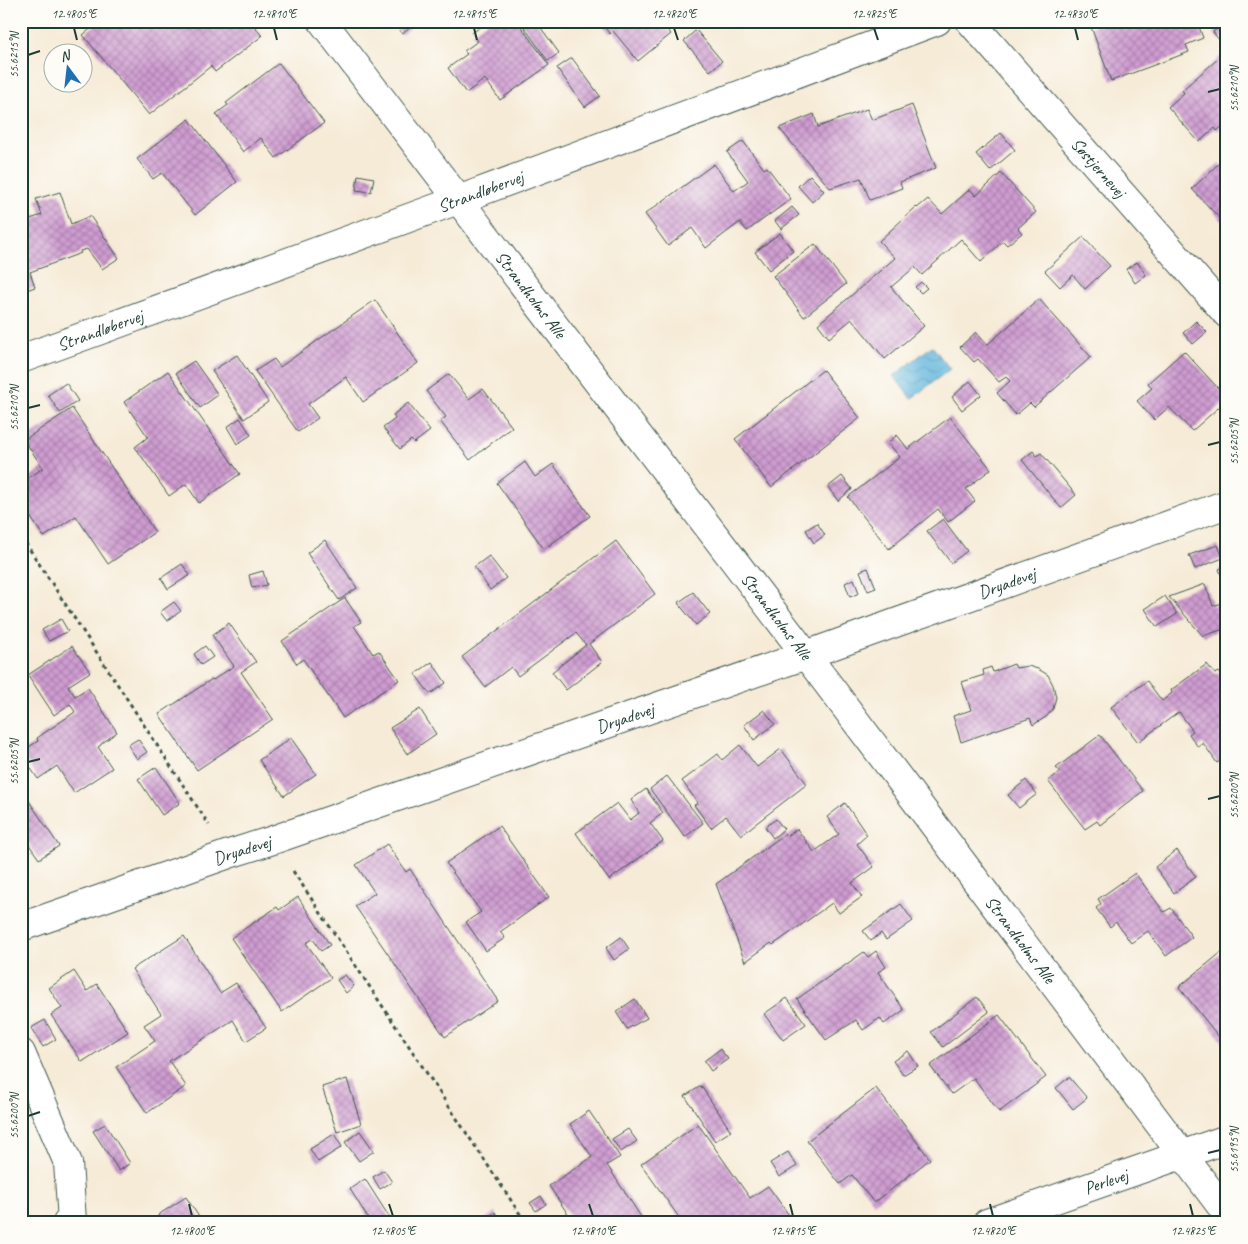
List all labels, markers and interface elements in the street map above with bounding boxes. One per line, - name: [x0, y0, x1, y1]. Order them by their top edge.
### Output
- text: 12.4805°E: [52, 6, 98, 22]
- text: 12.4810°E: [252, 6, 298, 22]
- text: 12.4815°E: [452, 6, 498, 22]
- text: 12.4820°E: [652, 6, 698, 22]
- text: 12.4825°E: [852, 6, 898, 22]
- text: 12.4830°E: [1053, 6, 1099, 22]
- text: 55.6215°N: [6, 31, 22, 78]
- north arrow: [42, 42, 92, 92]
- text: N: [58, 46, 73, 65]
- text: 55.6210°N: [1226, 65, 1242, 112]
- street label: Søstjernevej: [1066, 133, 1132, 204]
- street label: Strandløbervej: [435, 165, 529, 217]
- street label: Strandholms Alle: [490, 246, 572, 343]
- street label: Strandløbervej: [54, 304, 148, 356]
- text: 55.6210°N: [6, 384, 22, 431]
- text: 55.6205°N: [1226, 418, 1242, 465]
- street label: Dryadevej: [975, 562, 1041, 603]
- street label: Strandholms Alle: [736, 568, 817, 665]
- street label: Dryadevej: [593, 697, 659, 738]
- text: 55.6205°N: [6, 738, 22, 785]
- text: 55.6200°N: [1226, 772, 1242, 819]
- street label: Dryadevej: [210, 830, 276, 870]
- street label: Strandholms Alle: [980, 892, 1061, 989]
- text: 55.6200°N: [6, 1092, 22, 1139]
- text: 55.6195°N: [1226, 1126, 1242, 1173]
- street label: Perlevej: [1081, 1163, 1133, 1199]
- text: 12.4800°E: [170, 1223, 216, 1239]
- text: 12.4805°E: [371, 1223, 417, 1239]
- text: 12.4810°E: [571, 1223, 617, 1239]
- text: 12.4815°E: [771, 1223, 817, 1239]
- text: 12.4820°E: [971, 1223, 1017, 1239]
- text: 12.4825°E: [1171, 1223, 1217, 1239]

